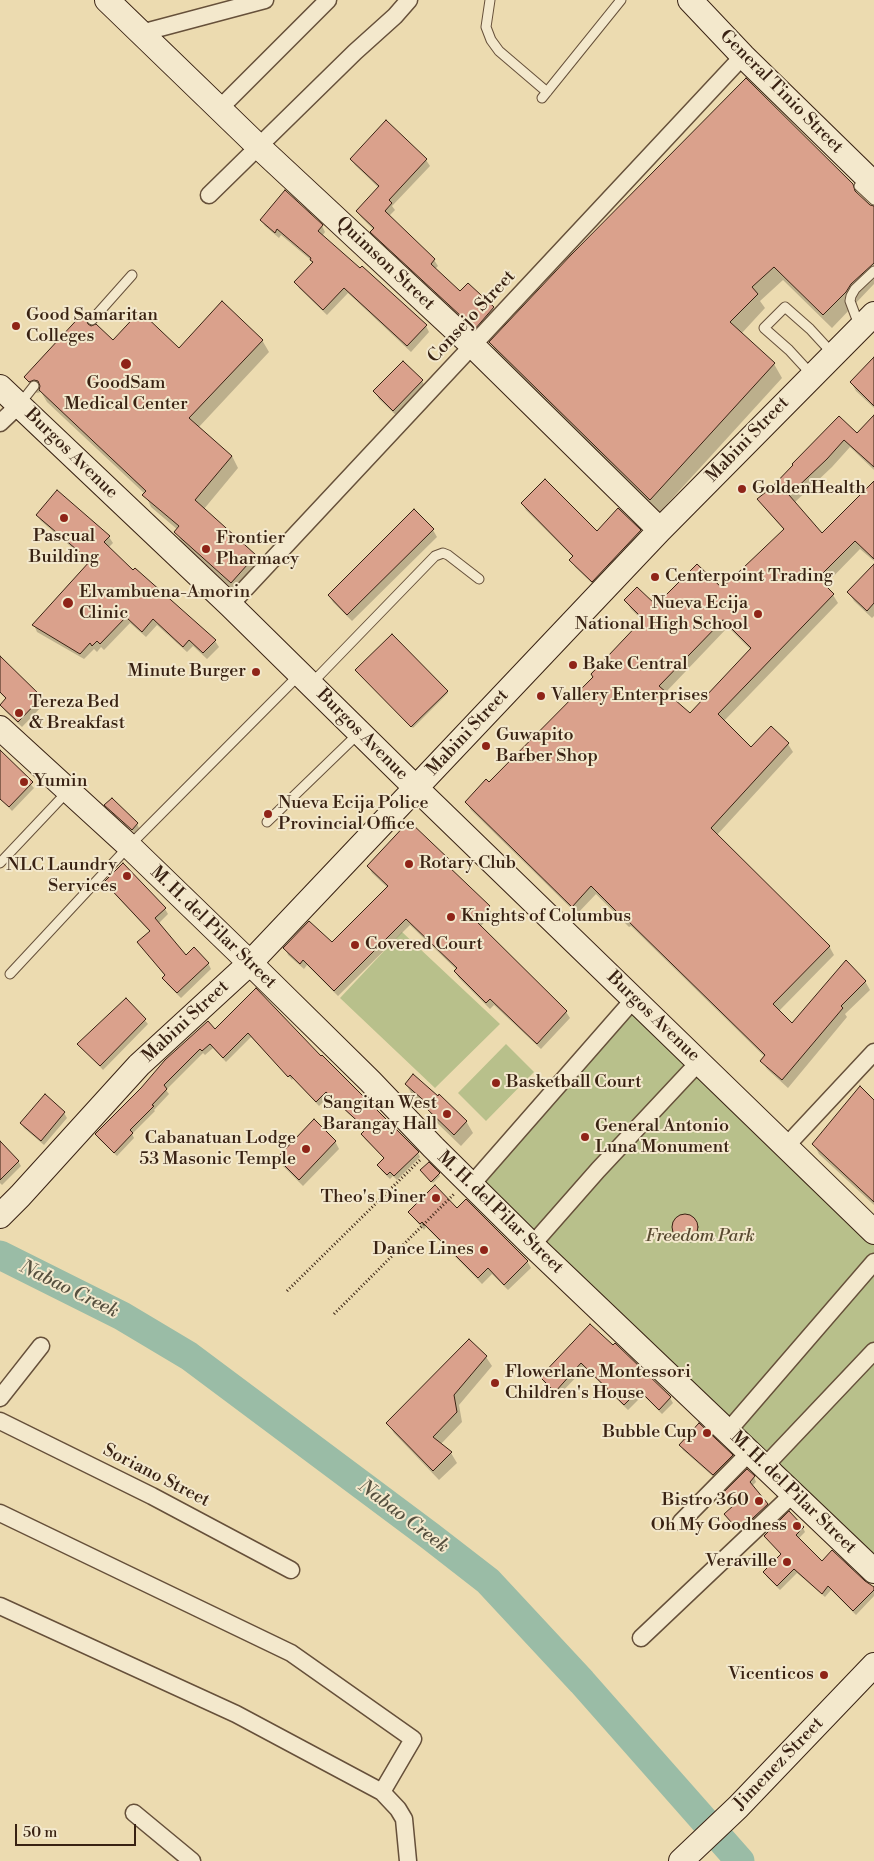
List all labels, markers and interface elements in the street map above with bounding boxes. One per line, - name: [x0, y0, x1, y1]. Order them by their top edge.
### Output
- street label: General Tinio Street: [715, 26, 847, 158]
- street label: Quimson Street: [331, 213, 439, 315]
- street label: Consejo Street: [424, 266, 520, 368]
- place label: Good Samaritan Colleges: [26, 305, 158, 348]
- marker: Good Samaritan Colleges: [10, 320, 22, 332]
- marker: GoodSam Medical Center: [119, 357, 133, 371]
- place label: GoodSam Medical Center: [64, 373, 188, 416]
- street label: Mabini Street: [702, 393, 794, 487]
- street label: Burgos Avenue: [20, 404, 122, 504]
- place label: GoldenHealth: [752, 478, 866, 500]
- marker: GoldenHealth: [736, 483, 748, 495]
- marker: Pascual Building: [58, 512, 70, 524]
- place label: Pascual Building: [29, 526, 99, 568]
- place label: Frontier Pharmacy: [216, 528, 299, 570]
- marker: Frontier Pharmacy: [200, 543, 212, 555]
- place label: Centerpoint Trading: [665, 566, 833, 588]
- marker: Centerpoint Trading: [649, 571, 661, 583]
- place label: Elvambuena-Amorin Clinic: [79, 582, 250, 624]
- place label: Nueva Ecija National High School: [575, 593, 748, 636]
- marker: Elvambuena-Amorin Clinic: [61, 596, 75, 610]
- marker: Nueva Ecija National High School: [752, 608, 764, 620]
- place label: Bake Central: [583, 654, 688, 676]
- marker: Bake Central: [567, 659, 579, 671]
- place label: Minute Burger: [128, 661, 246, 683]
- marker: Minute Burger: [250, 666, 262, 678]
- street label: Burgos Avenue: [312, 685, 412, 785]
- street label: Mabini Street: [422, 685, 514, 781]
- place label: Vallery Enterprises: [551, 685, 708, 707]
- marker: Vallery Enterprises: [535, 690, 547, 702]
- place label: Tereza Bed & Breakfast: [29, 692, 125, 734]
- marker: Tereza Bed & Breakfast: [13, 707, 25, 719]
- place label: Guwapito Barber Shop: [496, 725, 598, 768]
- marker: Guwapito Barber Shop: [480, 740, 492, 752]
- place label: Yumin: [34, 771, 87, 793]
- marker: Yumin: [18, 776, 30, 788]
- place label: Nueva Ecija Police Provincial Office: [278, 793, 429, 836]
- marker: Nueva Ecija Police Provincial Office: [262, 808, 274, 820]
- place label: Rotary Club: [419, 853, 516, 875]
- place label: NLC Laundry Services: [6, 855, 117, 898]
- marker: Rotary Club: [403, 858, 415, 870]
- street label: M. H. del Pilar Street: [145, 862, 281, 994]
- marker: NLC Laundry Services: [121, 870, 133, 882]
- place label: Knights of Columbus: [461, 906, 631, 928]
- marker: Knights of Columbus: [445, 911, 457, 923]
- place label: Covered Court: [365, 934, 483, 956]
- marker: Covered Court: [349, 939, 361, 951]
- street label: Burgos Avenue: [602, 967, 704, 1067]
- street label: Mabini Street: [138, 976, 234, 1068]
- place label: Basketball Court: [506, 1072, 642, 1094]
- marker: Basketball Court: [490, 1077, 502, 1089]
- place label: Sangitan West Barangay Hall: [323, 1093, 437, 1136]
- marker: Sangitan West Barangay Hall: [441, 1108, 453, 1120]
- place label: General Antonio Luna Monument: [595, 1116, 730, 1158]
- place label: Cabanatuan Lodge 53 Masonic Temple: [139, 1128, 296, 1170]
- marker: General Antonio Luna Monument: [579, 1131, 591, 1143]
- marker: Cabanatuan Lodge 53 Masonic Temple: [300, 1143, 312, 1155]
- street label: M. H. del Pilar Street: [432, 1147, 568, 1279]
- place label: Theo's Diner: [321, 1187, 426, 1209]
- marker: Theo's Diner: [430, 1192, 442, 1204]
- park label: Freedom Park: [645, 1226, 755, 1248]
- place label: Dance Lines: [373, 1239, 474, 1261]
- marker: Dance Lines: [478, 1244, 490, 1256]
- water label: Nabao Creek: [16, 1256, 122, 1324]
- place label: Flowerlane Montessori Children's House: [505, 1362, 691, 1405]
- marker: Flowerlane Montessori Children's House: [489, 1377, 501, 1389]
- place label: Bubble Cup: [602, 1422, 697, 1444]
- marker: Bubble Cup: [701, 1427, 713, 1439]
- street label: M. H. del Pilar Street: [725, 1427, 861, 1559]
- street label: Soriano Street: [99, 1440, 213, 1512]
- water label: Nabao Creek: [353, 1476, 453, 1558]
- place label: Bistro 360: [662, 1490, 749, 1512]
- marker: Bistro 360: [753, 1495, 765, 1507]
- place label: Oh My Goodness: [651, 1515, 787, 1537]
- marker: Oh My Goodness: [791, 1520, 803, 1532]
- place label: Veraville: [705, 1551, 777, 1573]
- marker: Veraville: [781, 1556, 793, 1568]
- place label: Vicenticos: [728, 1664, 814, 1686]
- marker: Vicenticos: [818, 1669, 830, 1681]
- street label: Jimenez Street: [730, 1713, 828, 1815]
- scale bar: [18, 1814, 139, 1846]
- text: 50 m: [23, 1823, 57, 1842]

